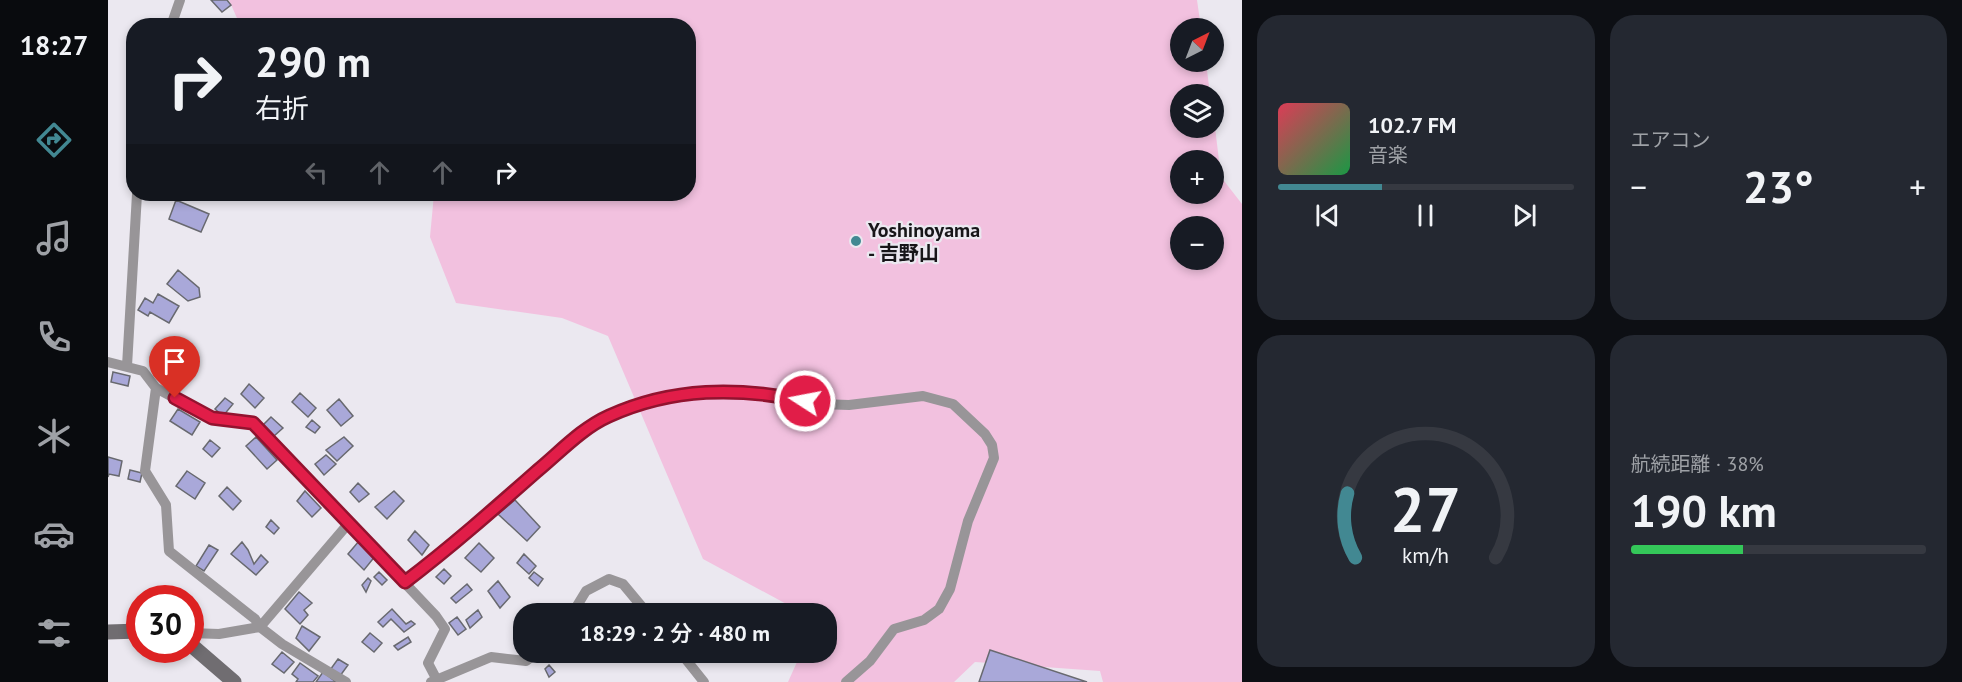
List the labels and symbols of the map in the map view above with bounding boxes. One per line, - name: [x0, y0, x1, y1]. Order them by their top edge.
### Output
- north arrow: [1170, 18, 1224, 72]
- place label: Yoshinoyama - 吉野山: [867, 217, 980, 266]
- marker: Yoshinoyama - 吉野山: [849, 234, 863, 248]
- pin: [149, 336, 200, 398]
- position arrow: [773, 369, 837, 433]
- speed limit sign: 30: [126, 585, 204, 663]

